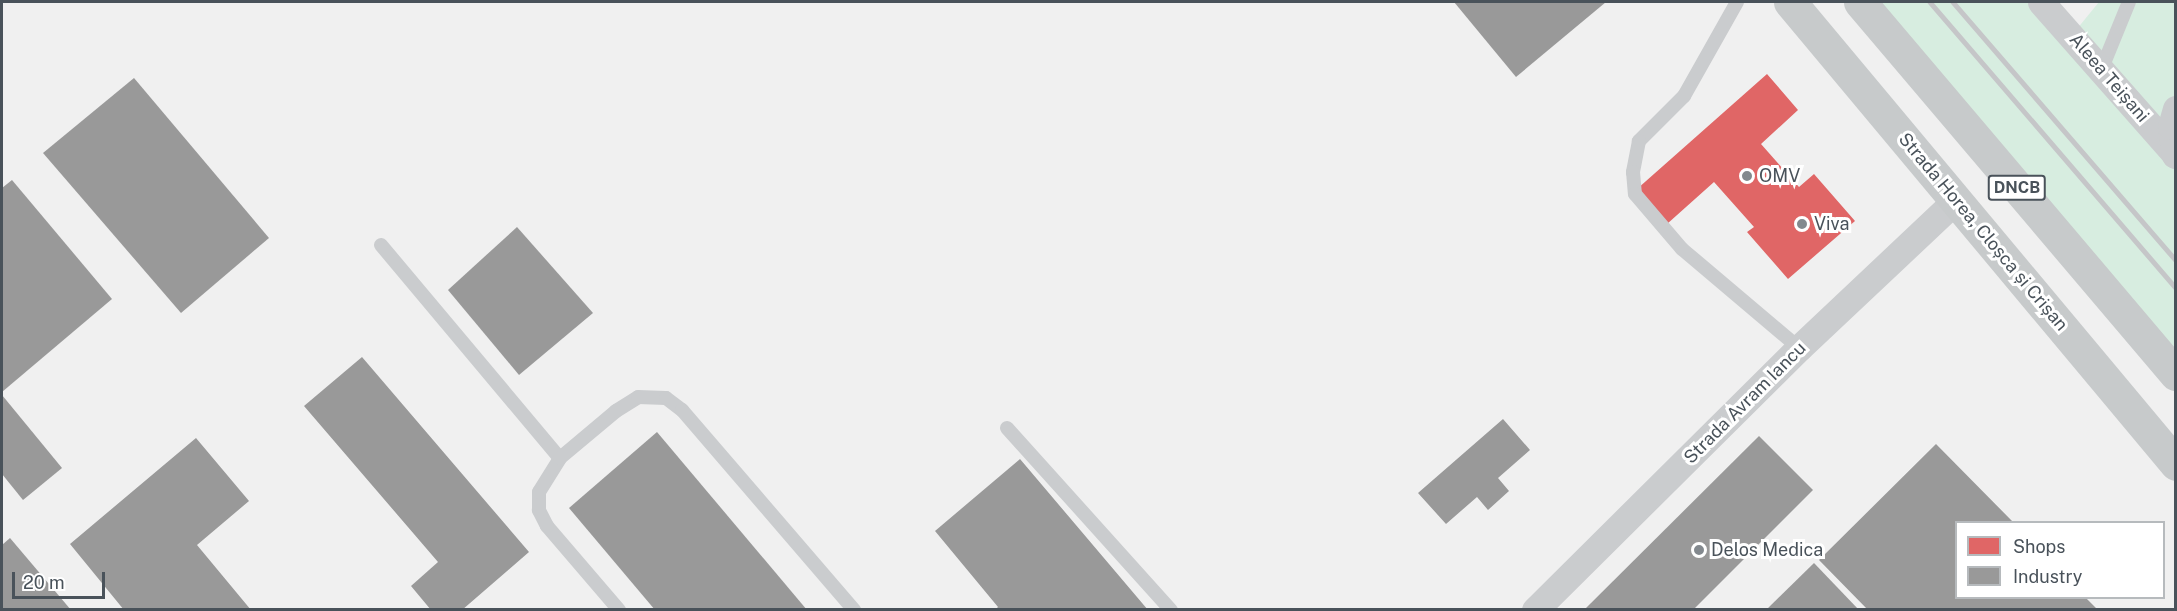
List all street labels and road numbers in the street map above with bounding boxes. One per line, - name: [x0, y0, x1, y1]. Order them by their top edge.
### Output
- street label: Aleea Teișani: [2065, 29, 2153, 127]
- street label: Strada Horea, Cloșca și Crișan: [1894, 129, 2072, 335]
- road number: DNCB: [1987, 175, 2047, 201]
- street label: Strada Avram Iancu: [1680, 338, 1810, 468]

